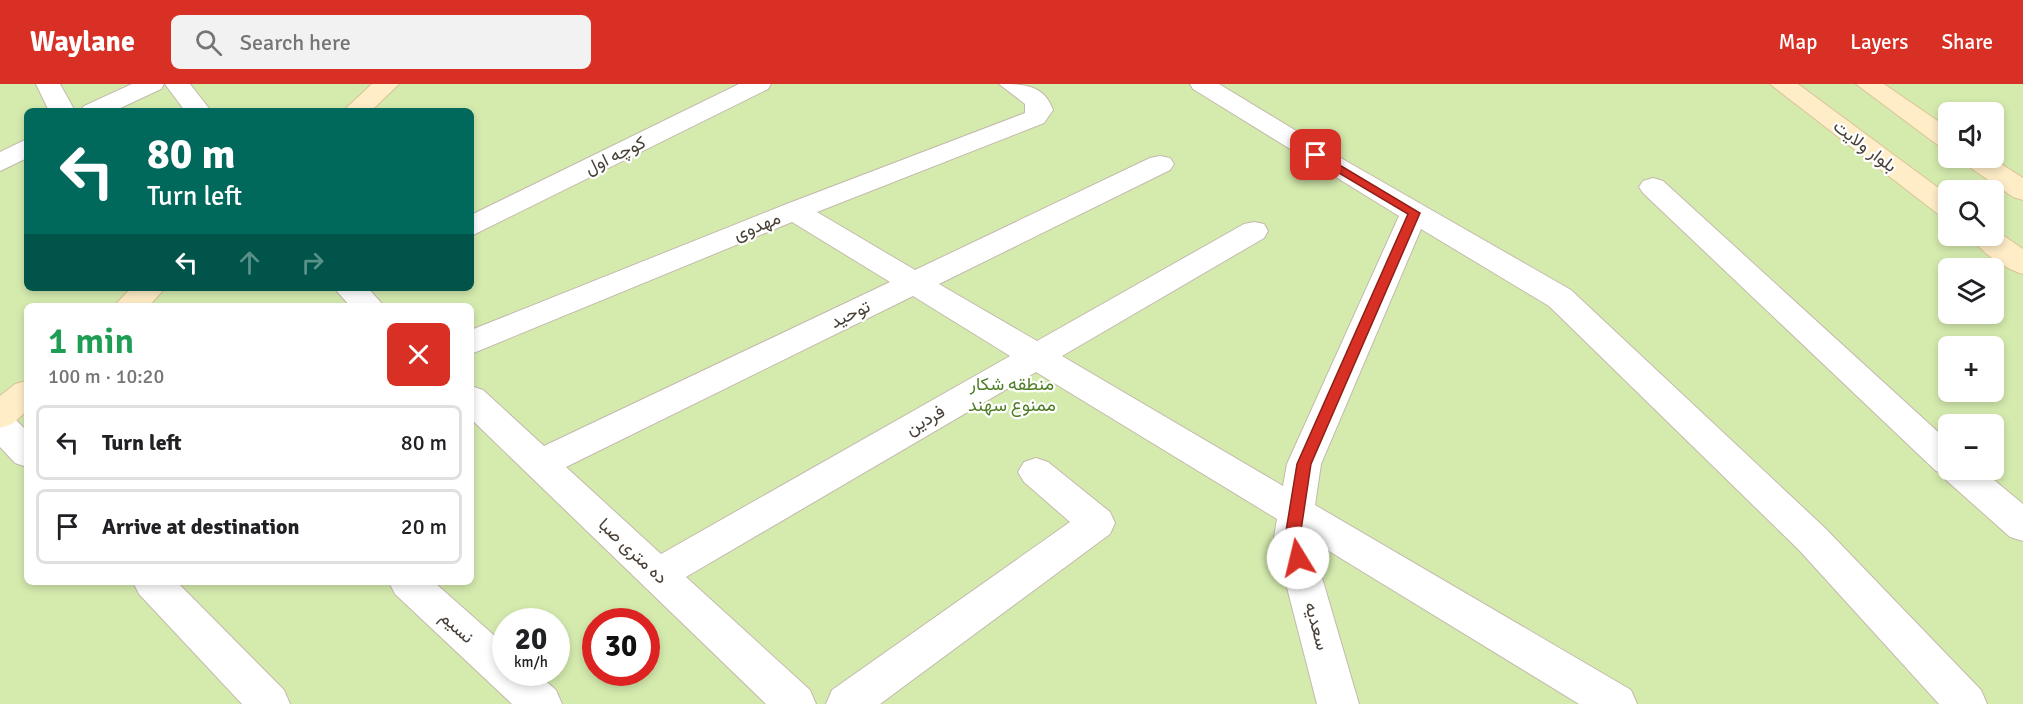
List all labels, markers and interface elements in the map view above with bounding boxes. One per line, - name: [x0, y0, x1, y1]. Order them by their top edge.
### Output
- search box: [171, 15, 591, 69]
- text: Waylane: [30, 25, 135, 59]
- icon: search: [192, 26, 225, 59]
- text: Search here: [240, 29, 351, 56]
- text: Map: [1779, 29, 1817, 55]
- text: Layers: [1850, 29, 1908, 55]
- text: Share: [1941, 29, 1993, 55]
- map controls: [1938, 102, 2004, 480]
- button: sound: [1938, 102, 2004, 168]
- street label: بلوار ولایت: [1829, 115, 1901, 177]
- text: 80 m: [147, 129, 236, 180]
- pin: [1290, 129, 1341, 180]
- street label: کوچه اول: [581, 131, 649, 180]
- icon: left: [48, 132, 126, 210]
- icon: arrive: [1299, 138, 1332, 171]
- text: Turn left: [147, 180, 242, 213]
- button: search: [1938, 180, 2004, 246]
- street label: مهدوی: [730, 207, 784, 245]
- icon: left: [170, 246, 203, 279]
- icon: ahead: [233, 246, 266, 279]
- icon: right: [296, 246, 329, 279]
- button: layers: [1938, 258, 2004, 324]
- street label: توحید: [826, 295, 874, 333]
- text: 1 min: [48, 319, 134, 364]
- button: close: [387, 323, 450, 386]
- button: +: [1938, 336, 2004, 402]
- text: 100 m · 10:20: [48, 364, 164, 389]
- park label: منطقه شکار ممنوع سهند: [968, 373, 1056, 417]
- street label: فردین: [901, 400, 949, 440]
- button: −: [1938, 414, 2004, 480]
- icon: left: [51, 426, 84, 459]
- text: Turn left: [102, 429, 182, 456]
- text: 80 m: [401, 429, 447, 456]
- icon: arrive: [51, 510, 84, 543]
- text: Arrive at destination: [102, 513, 299, 540]
- text: 20 m: [401, 513, 447, 540]
- street label: ده متری صبا: [594, 513, 672, 589]
- position arrow: [1266, 526, 1330, 590]
- street label: سعدیه: [1300, 599, 1334, 653]
- street label: نسیم: [435, 606, 479, 649]
- speed limit sign: 30: [582, 608, 660, 686]
- text: 20: [515, 621, 547, 658]
- text: km/h: [514, 653, 548, 671]

